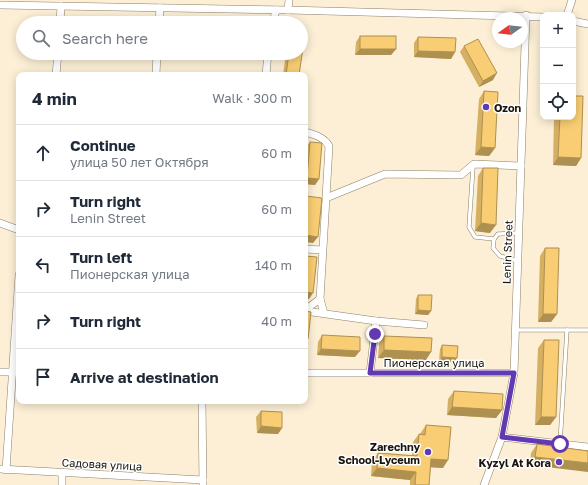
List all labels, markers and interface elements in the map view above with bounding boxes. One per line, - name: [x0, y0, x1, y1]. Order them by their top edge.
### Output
- north arrow: [492, 12, 528, 48]
- map controls: [540, 12, 576, 120]
- button: +: [540, 12, 576, 48]
- search box: [16, 16, 308, 60]
- icon: search: [30, 27, 52, 49]
- text: Search here: [62, 29, 148, 47]
- button: −: [540, 48, 576, 84]
- button: locate: [540, 84, 576, 120]
- text: 4 min: [32, 88, 77, 109]
- text: Walk · 300 m: [212, 90, 292, 106]
- place label: Ozon: [494, 101, 522, 114]
- marker: Ozon: [481, 102, 491, 112]
- text: Continue: [70, 136, 136, 154]
- icon: ahead: [32, 142, 54, 164]
- text: 60 m: [261, 145, 292, 161]
- text: улица 50 лет Октября: [70, 154, 209, 170]
- text: Turn right: [70, 192, 141, 210]
- icon: right: [32, 198, 54, 220]
- text: 60 m: [261, 201, 292, 217]
- text: Lenin Street: [70, 210, 146, 226]
- street label: Lenin Street: [499, 220, 515, 284]
- text: Turn left: [70, 248, 132, 266]
- icon: left: [32, 254, 54, 276]
- text: 140 m: [255, 257, 292, 273]
- text: Пионерская улица: [70, 266, 189, 282]
- icon: right: [32, 310, 54, 332]
- text: Turn right: [70, 312, 141, 330]
- text: 40 m: [261, 313, 292, 329]
- route end: [366, 325, 384, 343]
- street label: Пионерская улица: [383, 356, 485, 369]
- icon: arrive: [32, 366, 54, 388]
- text: Arrive at destination: [70, 368, 219, 386]
- route start: [551, 435, 569, 453]
- place label: Zarechny School-Lyceum: [338, 440, 420, 466]
- marker: Zarechny School-Lyceum: [423, 447, 433, 457]
- street label: Садовая улица: [61, 455, 143, 473]
- place label: Kyzyl At Kora: [479, 456, 551, 469]
- marker: Kyzyl At Kora: [554, 457, 564, 467]

